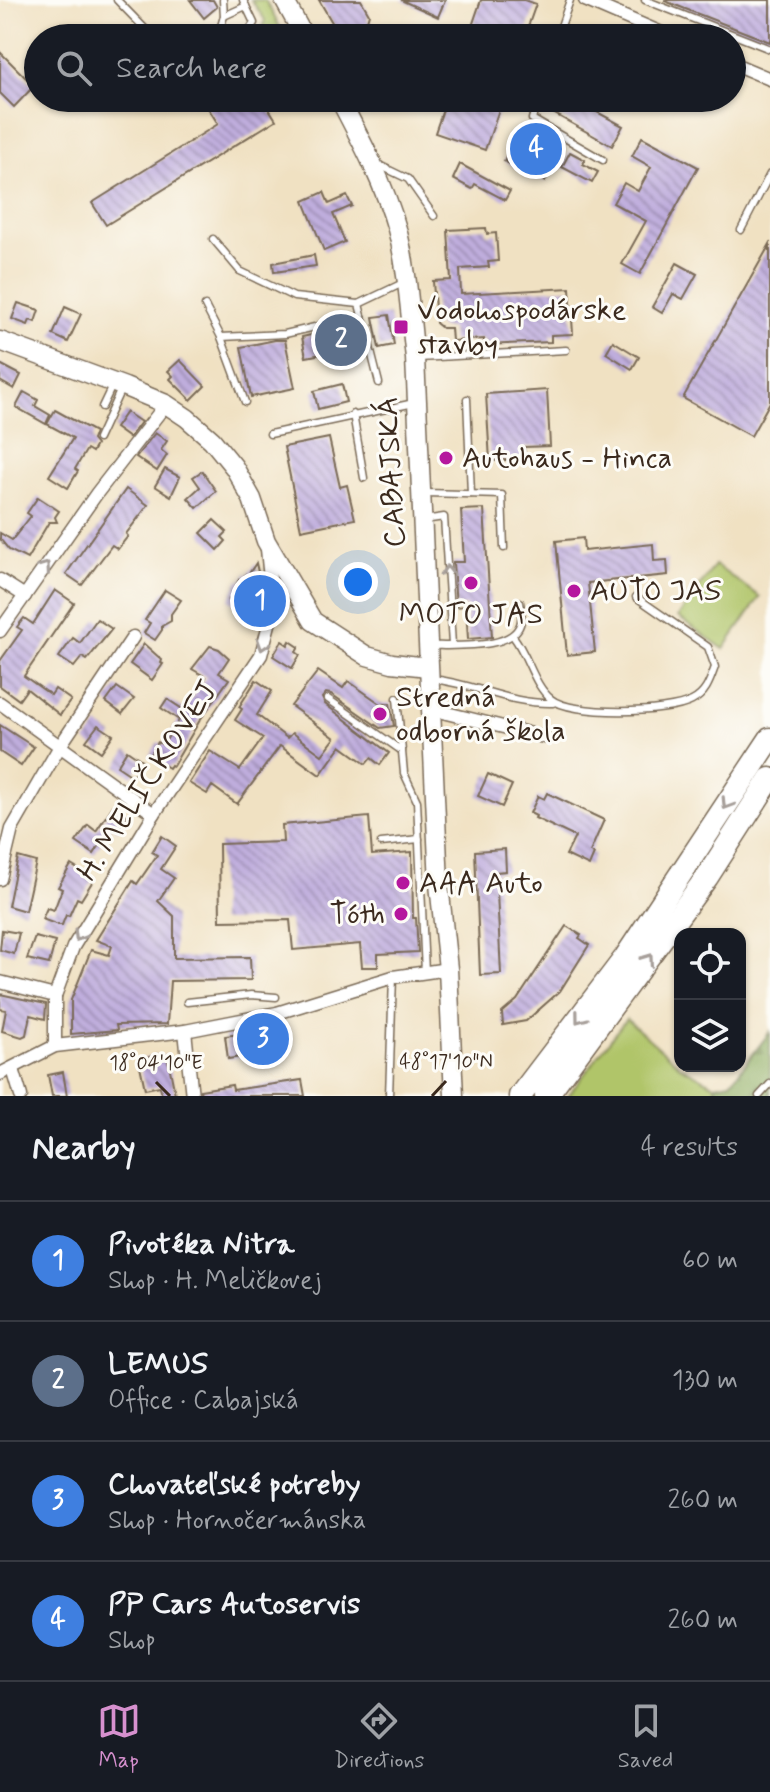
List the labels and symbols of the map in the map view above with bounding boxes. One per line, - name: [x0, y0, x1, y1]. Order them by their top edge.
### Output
- pin: 4: [510, 119, 562, 179]
- place label: Vodohospodárske stavby: [417, 291, 626, 364]
- pin: 2: [315, 310, 367, 370]
- marker: Vodohospodárske stavby: [392, 318, 410, 336]
- street label: CABAJSKÁ: [369, 396, 415, 548]
- place label: Autohaus - Hinca: [462, 439, 672, 478]
- marker: Autohaus - Hinca: [437, 449, 455, 467]
- one-way arrow: [35, 561, 50, 575]
- your location: [338, 562, 378, 602]
- one-way arrow: [439, 564, 456, 577]
- pin: 1: [234, 571, 286, 631]
- place label: AUTO JAS: [590, 572, 722, 611]
- marker: MOTO JAS: [462, 574, 480, 592]
- marker: AUTO JAS: [565, 582, 583, 600]
- place label: MOTO JAS: [399, 595, 543, 634]
- one-way arrow: [256, 638, 272, 652]
- street label: H. MELIČKOVEJ: [69, 673, 227, 889]
- place label: Stredná odborná škola: [396, 678, 566, 751]
- marker: Stredná odborná škola: [371, 705, 389, 723]
- one-way arrow: [721, 795, 736, 810]
- place label: AAA Auto: [419, 864, 543, 903]
- marker: AAA Auto: [394, 874, 412, 892]
- place label: Tóth: [330, 895, 385, 934]
- marker: Tóth: [392, 905, 410, 923]
- one-way arrow: [74, 927, 89, 942]
- one-way arrow: [638, 953, 653, 967]
- pin: 3: [237, 1009, 289, 1069]
- one-way arrow: [575, 1009, 589, 1024]
- text: 48°17'10"N: [399, 1049, 493, 1076]
- text: 18°04'10"E: [109, 1050, 203, 1077]

